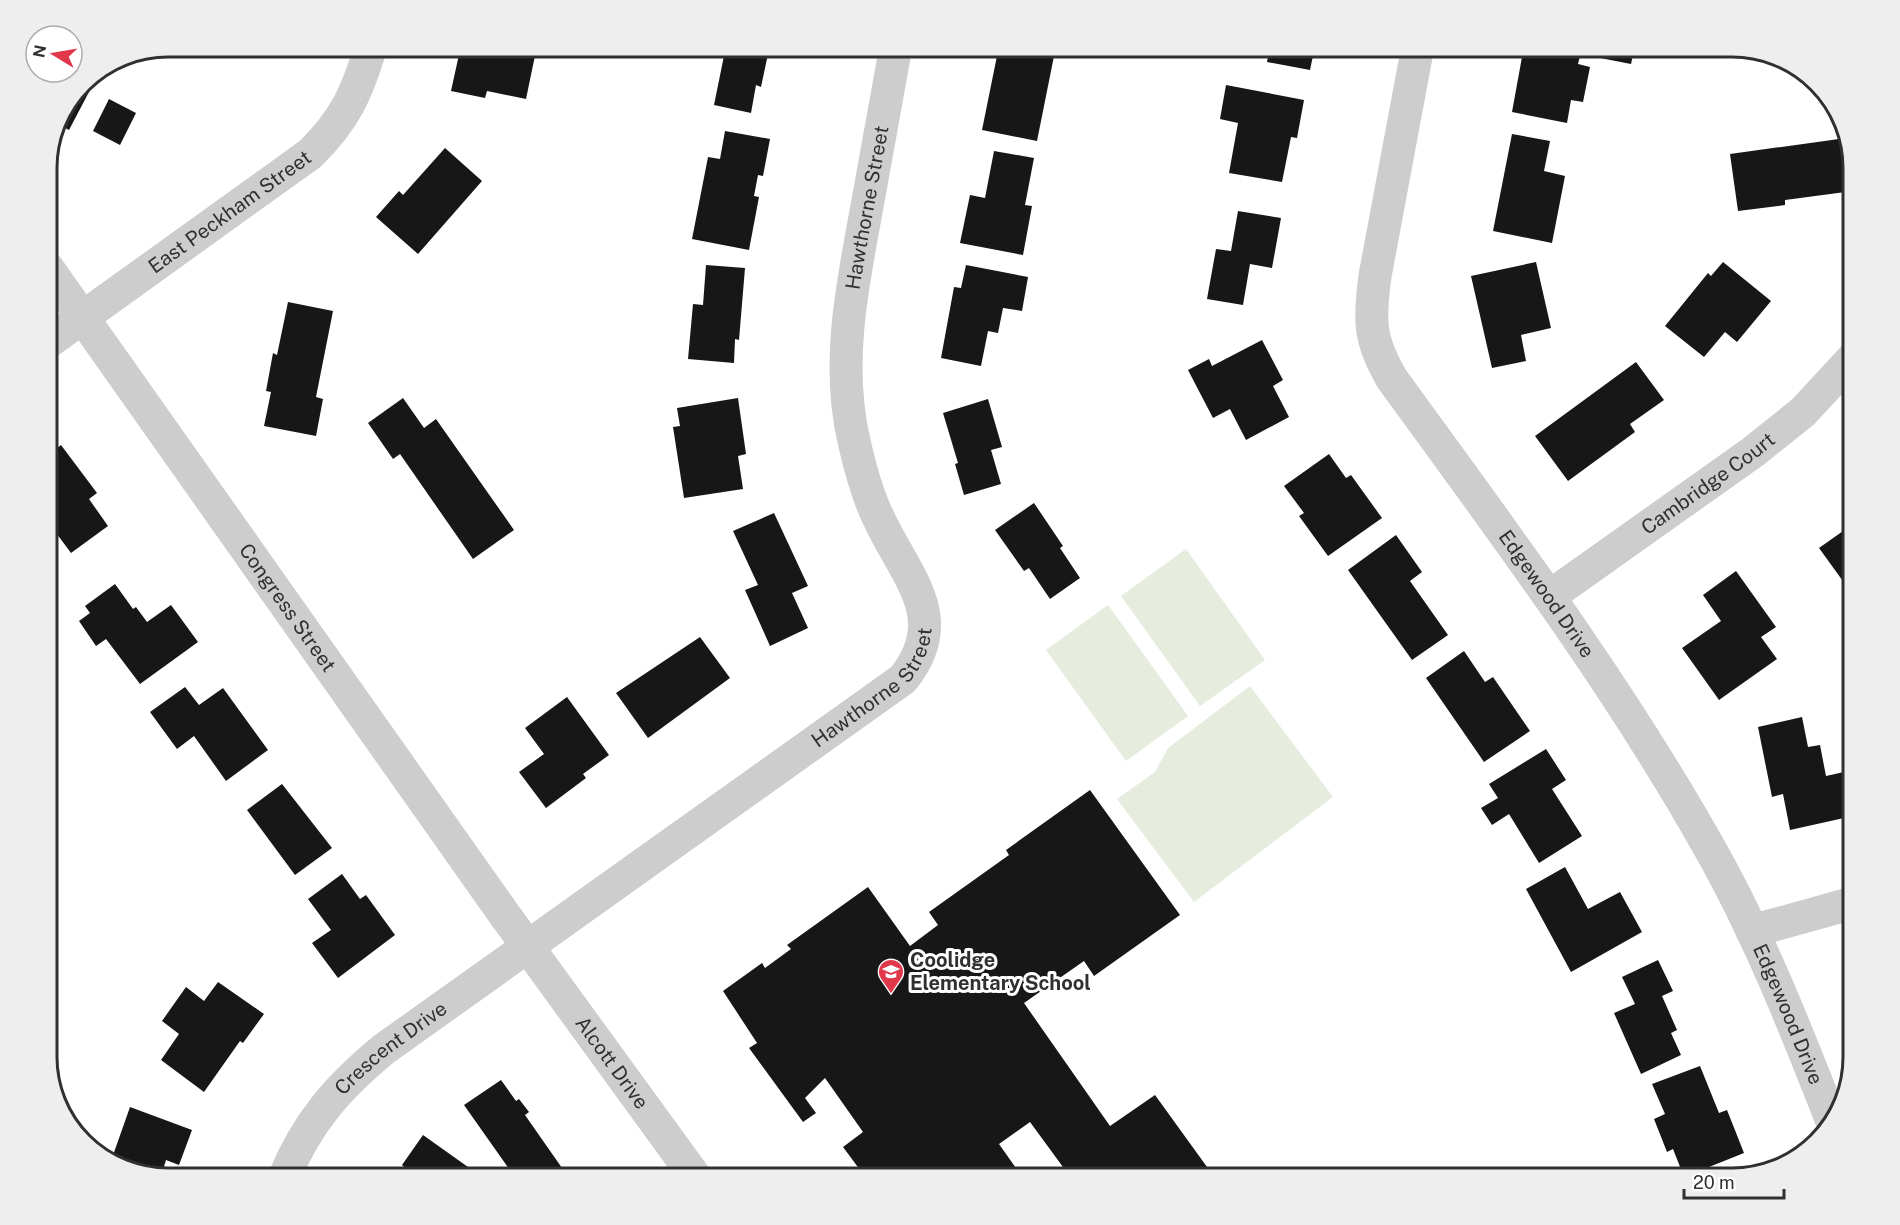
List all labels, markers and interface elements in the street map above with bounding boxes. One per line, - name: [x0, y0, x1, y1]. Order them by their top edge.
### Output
- north arrow: [24, 24, 84, 84]
- text: N: [29, 43, 50, 59]
- street label: Hawthorne Street: [841, 124, 893, 291]
- street label: East Peckham Street: [144, 145, 316, 278]
- street label: Cambridge Court: [1636, 427, 1780, 540]
- street label: Edgewood Drive: [1494, 525, 1600, 662]
- street label: Congress Street: [234, 539, 341, 676]
- street label: Hawthorne Street: [807, 627, 937, 752]
- street label: Edgewood Drive: [1748, 940, 1828, 1088]
- place label: Coolidge Elementary School: [910, 948, 1091, 995]
- school or university icon: Coolidge Elementary School: [876, 957, 906, 995]
- street label: Crescent Drive: [330, 996, 451, 1100]
- street label: Alcott Drive: [570, 1012, 654, 1114]
- scale bar: [1684, 1162, 1784, 1200]
- text: 20 m: [1693, 1172, 1735, 1193]

